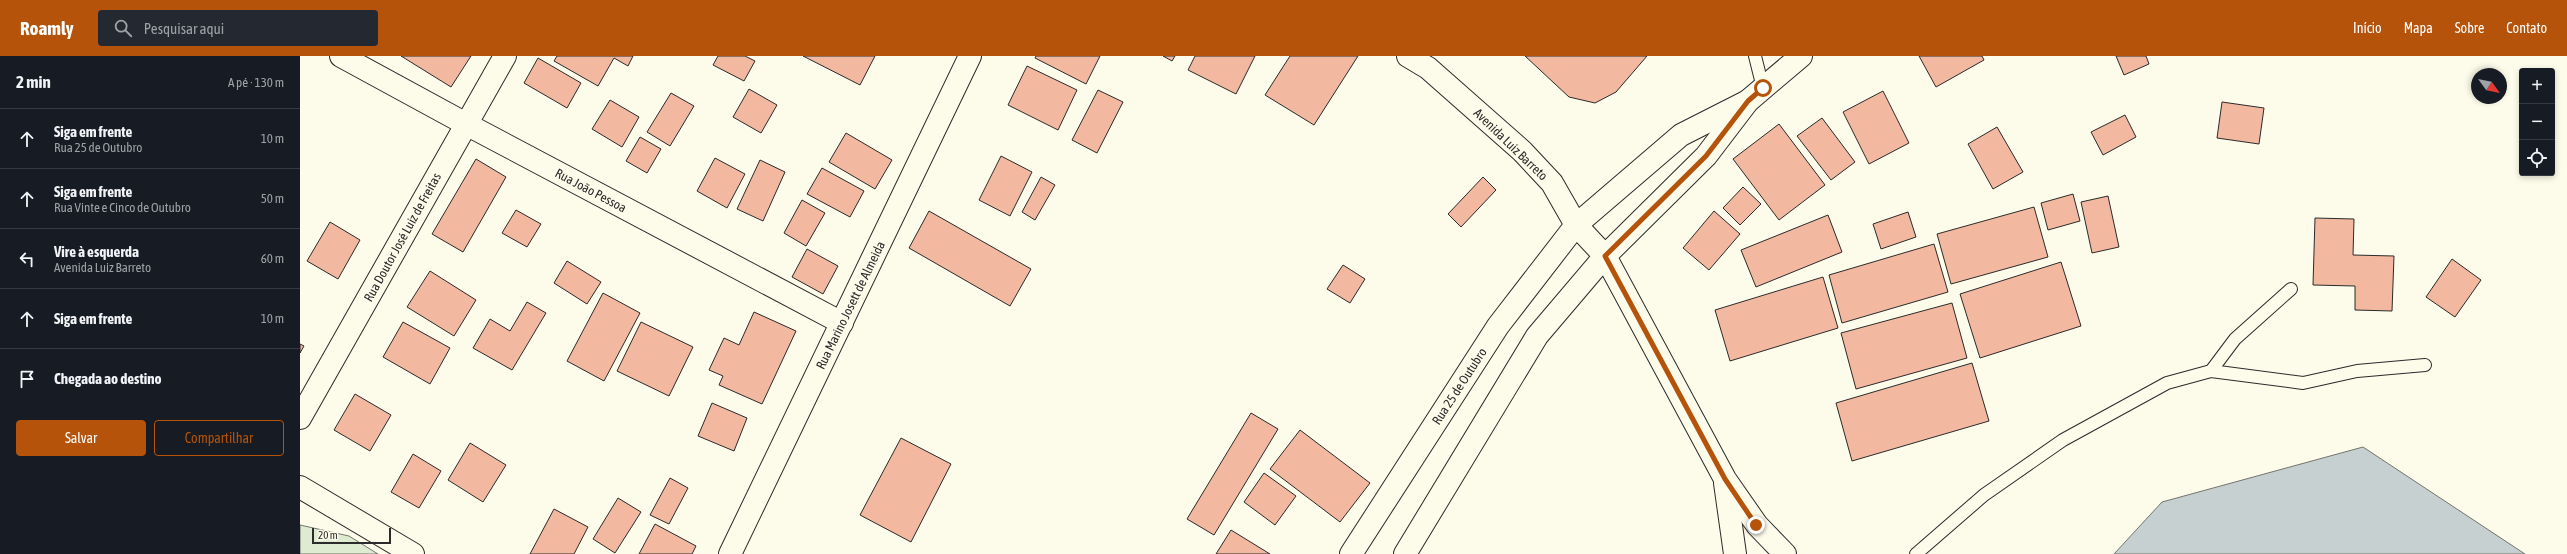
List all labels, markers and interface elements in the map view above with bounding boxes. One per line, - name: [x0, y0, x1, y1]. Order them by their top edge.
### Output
- search box: [98, 10, 378, 46]
- text: Roamly: [20, 17, 74, 39]
- icon: search: [112, 17, 134, 39]
- text: Pesquisar aqui: [144, 20, 224, 37]
- text: Início: [2353, 20, 2382, 36]
- text: Mapa: [2404, 20, 2433, 36]
- text: Sobre: [2455, 20, 2484, 36]
- text: Contato: [2506, 20, 2547, 36]
- north arrow: [2471, 68, 2507, 104]
- map controls: [2519, 68, 2555, 176]
- button: +: [2519, 68, 2555, 104]
- text: 2 min: [16, 72, 51, 92]
- text: A pé · 130 m: [228, 75, 284, 90]
- route start: [1754, 79, 1772, 97]
- button: −: [2519, 104, 2555, 140]
- street label: Avenida Luiz Barreto: [1471, 105, 1551, 183]
- text: Siga em frente: [54, 123, 132, 140]
- icon: ahead: [16, 128, 38, 150]
- text: 10 m: [261, 131, 284, 146]
- text: Rua 25 de Outubro: [54, 140, 142, 155]
- button: locate: [2519, 140, 2555, 176]
- street label: Rua João Pessoa: [553, 165, 629, 215]
- street label: Rua Doutor José Luiz de Freitas: [361, 170, 444, 304]
- text: Siga em frente: [54, 183, 132, 200]
- icon: ahead: [16, 188, 38, 210]
- text: 50 m: [261, 191, 284, 206]
- text: Rua Vinte e Cinco de Outubro: [54, 200, 191, 215]
- street label: Rua Marino Josett de Almeida: [813, 239, 888, 372]
- text: Vire à esquerda: [54, 243, 139, 260]
- icon: left: [16, 248, 38, 270]
- text: 60 m: [261, 251, 284, 266]
- text: Avenida Luiz Barreto: [54, 260, 151, 275]
- icon: ahead: [16, 308, 38, 330]
- text: Siga em frente: [54, 310, 132, 327]
- text: 10 m: [261, 311, 284, 326]
- street label: Rua 25 de Outubro: [1429, 345, 1490, 427]
- icon: arrive: [16, 368, 38, 390]
- text: Chegada ao destino: [54, 370, 162, 387]
- button: Salvar: [16, 420, 146, 456]
- button: Compartilhar: [154, 420, 284, 456]
- route end: [1747, 516, 1765, 534]
- scale bar: [312, 526, 391, 545]
- text: 20 m: [318, 529, 338, 541]

